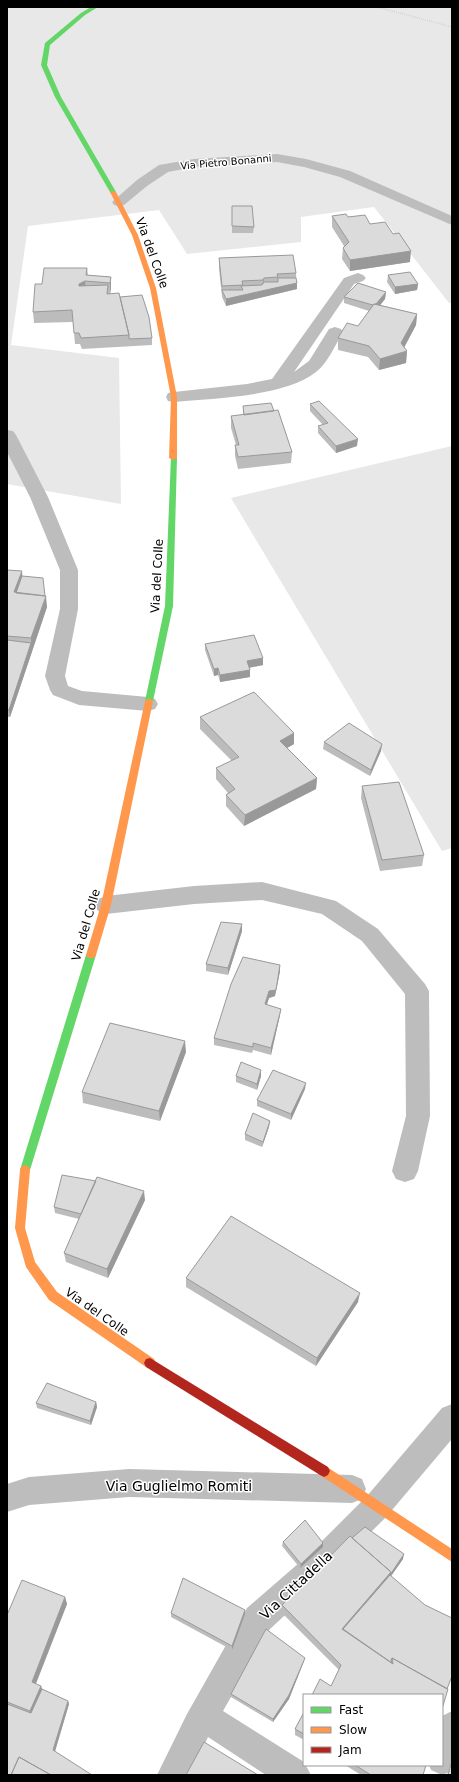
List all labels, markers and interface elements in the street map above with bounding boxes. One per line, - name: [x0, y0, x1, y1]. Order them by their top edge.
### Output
- street label: Via Pietro Bonanni: [180, 153, 272, 171]
- street label: Via del Colle: [133, 216, 171, 290]
- street label: Via del Colle: [148, 538, 166, 614]
- street label: Via del Colle: [69, 887, 103, 963]
- street label: Via del Colle: [63, 1285, 131, 1339]
- street label: Via Guglielmo Romiti: [106, 1478, 252, 1494]
- street label: Via Cittadella: [256, 1547, 336, 1623]
- legend: [303, 1694, 443, 1766]
- text: Fast: [339, 1703, 363, 1717]
- text: Slow: [339, 1723, 367, 1737]
- text: Jam: [338, 1743, 362, 1757]

